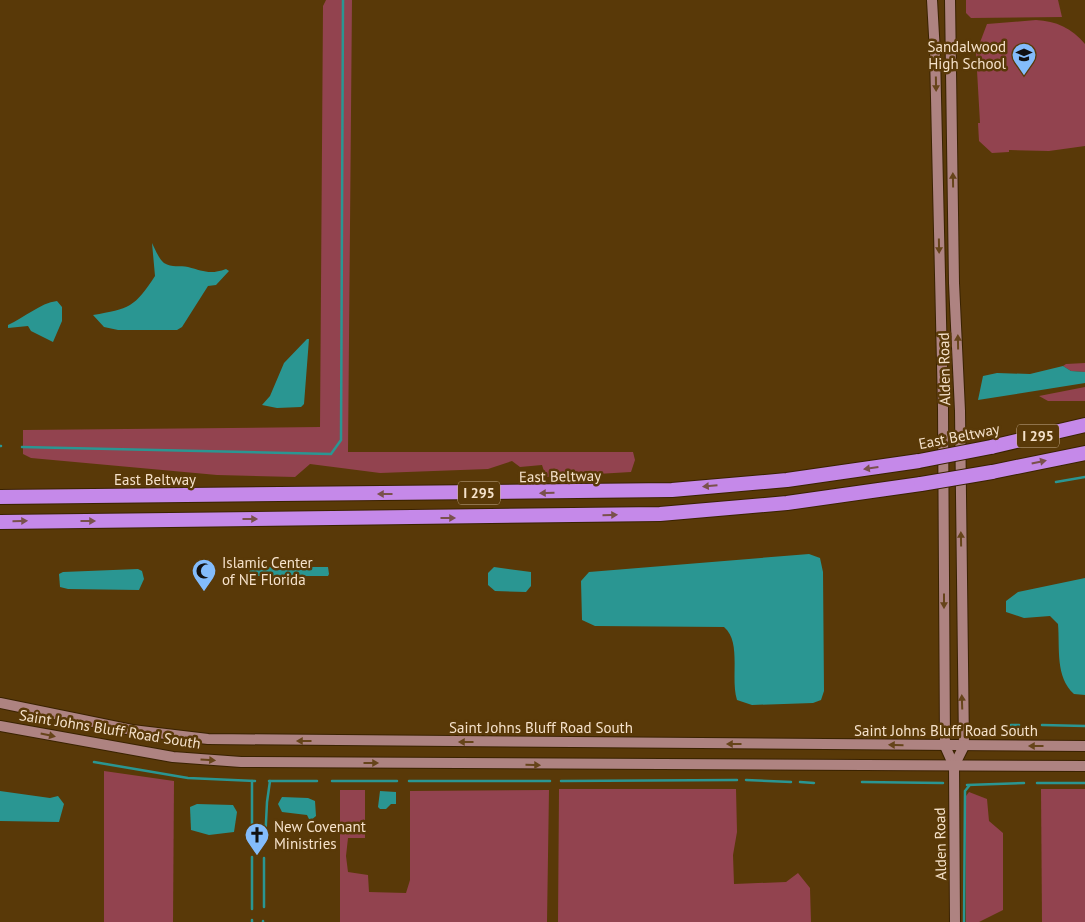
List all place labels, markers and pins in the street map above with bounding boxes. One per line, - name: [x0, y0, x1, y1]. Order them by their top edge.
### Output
- place label: Sandalwood High School: [927, 37, 1007, 73]
- school or university icon: Sandalwood High School: [1011, 42, 1037, 76]
- place label: Islamic Center of NE Florida: [222, 553, 313, 589]
- mosque icon: Islamic Center of NE Florida: [191, 558, 217, 592]
- place label: New Covenant Ministries: [274, 817, 366, 853]
- church icon: New Covenant Ministries: [244, 822, 270, 856]

